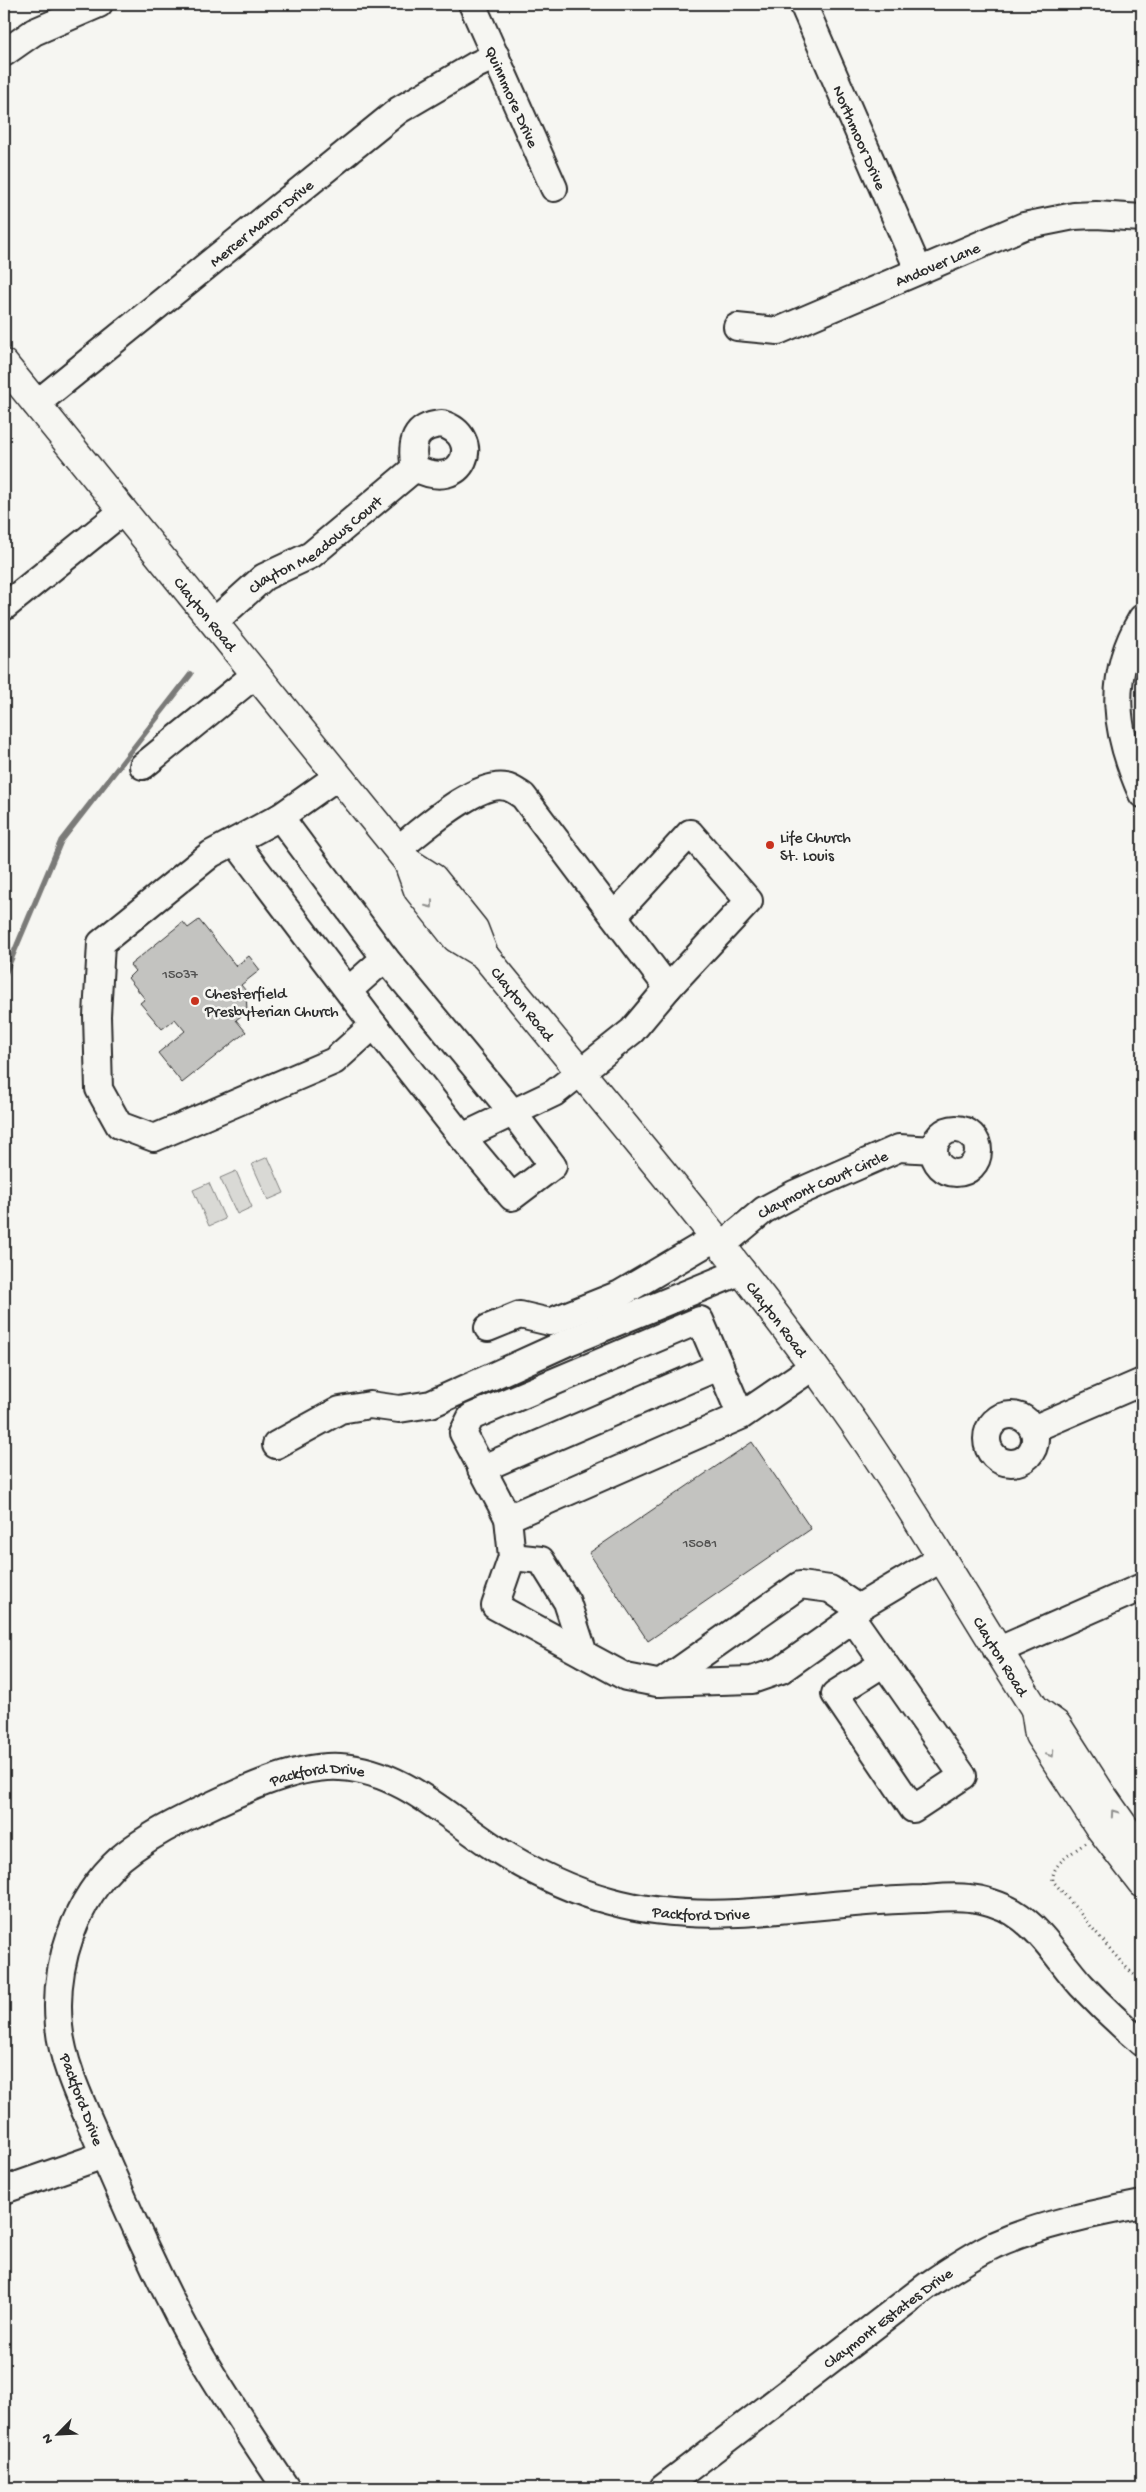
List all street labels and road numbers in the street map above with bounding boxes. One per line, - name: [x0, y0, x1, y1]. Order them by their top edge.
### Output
- street label: Quinnmore Drive: [479, 44, 541, 152]
- street label: Northmoor Drive: [827, 83, 889, 194]
- street label: Mercer Manor Drive: [207, 177, 319, 273]
- street label: Andover Lane: [893, 240, 984, 293]
- street label: Clayton Meadows Court: [246, 492, 389, 600]
- street label: Clayton Road: [168, 574, 240, 658]
- street label: Clayton Road: [485, 965, 558, 1047]
- street label: Claymont Court Circle: [755, 1148, 892, 1225]
- street label: Clayton Road: [740, 1279, 811, 1363]
- street label: Clayton Road: [967, 1614, 1031, 1702]
- street label: Packford Drive: [267, 1761, 367, 1793]
- street label: Packford Drive: [650, 1904, 751, 1927]
- street label: Packford Drive: [53, 2051, 106, 2150]
- street label: Claymont Estates Drive: [821, 2265, 958, 2375]

